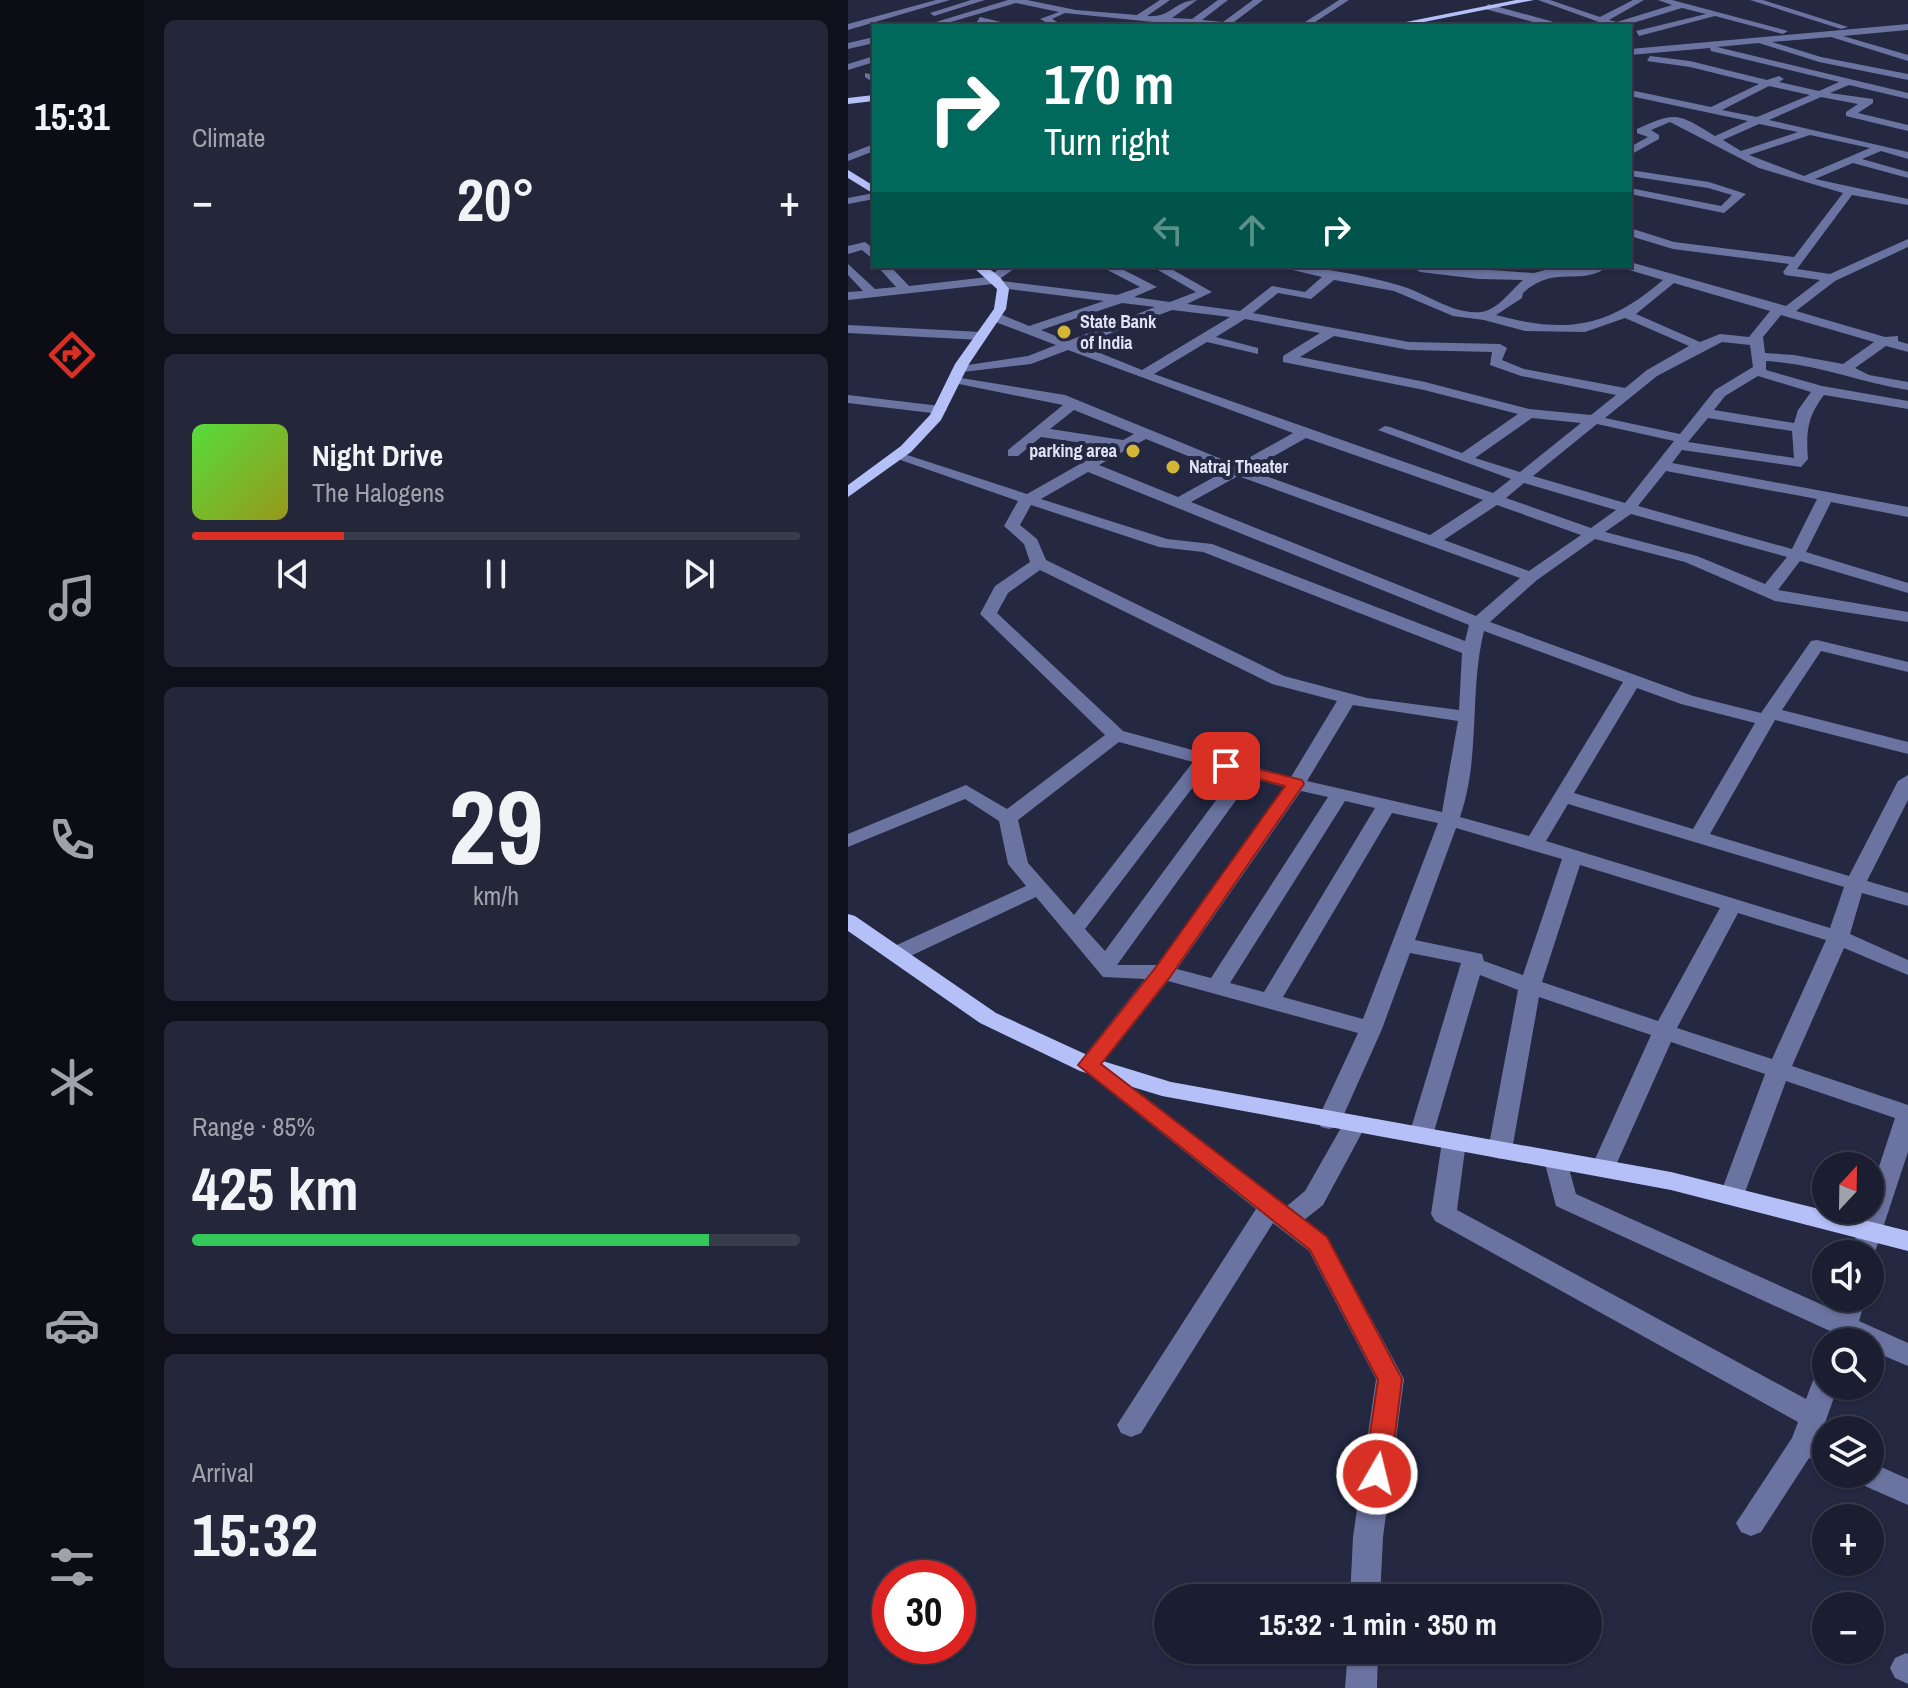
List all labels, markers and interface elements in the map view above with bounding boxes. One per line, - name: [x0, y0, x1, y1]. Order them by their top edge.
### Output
- text: 170 m: [1044, 46, 1174, 121]
- icon: right: [912, 56, 1016, 160]
- text: 15:31: [34, 93, 110, 141]
- text: Turn right: [1044, 118, 1169, 166]
- text: Climate: [192, 120, 265, 155]
- text: 20°: [457, 159, 535, 240]
- text: −: [192, 170, 213, 230]
- text: +: [779, 170, 800, 230]
- icon: left: [1146, 208, 1190, 252]
- icon: ahead: [1230, 208, 1274, 252]
- icon: right: [1314, 208, 1358, 252]
- place label: State Bank of India: [1080, 309, 1157, 355]
- marker: State Bank of India: [1055, 323, 1073, 341]
- icon: directions: [44, 327, 100, 383]
- text: Night Drive: [312, 435, 443, 475]
- place label: parking area: [1029, 438, 1118, 463]
- marker: parking area: [1124, 442, 1142, 460]
- place label: Natraj Theater: [1189, 454, 1289, 479]
- marker: Natraj Theater: [1164, 458, 1182, 476]
- text: The Halogens: [312, 475, 445, 510]
- icon: previous: [271, 552, 315, 596]
- icon: pause: [474, 552, 518, 596]
- icon: next: [677, 552, 721, 596]
- icon: music: [44, 570, 100, 626]
- pin: [1192, 732, 1260, 800]
- icon: arrive: [1204, 744, 1248, 788]
- text: 29: [449, 756, 543, 896]
- icon: phone: [44, 812, 100, 868]
- text: km/h: [473, 878, 519, 913]
- icon: climate: [44, 1054, 100, 1110]
- text: Range · 85%: [192, 1109, 315, 1144]
- text: 425 km: [192, 1148, 359, 1229]
- north arrow: [1812, 1152, 1884, 1224]
- map controls: [1812, 1152, 1884, 1664]
- button: sound: [1812, 1240, 1884, 1312]
- icon: car: [44, 1297, 100, 1353]
- button: search: [1812, 1328, 1884, 1400]
- button: layers: [1812, 1416, 1884, 1488]
- position arrow: [1335, 1432, 1419, 1516]
- text: Arrival: [192, 1455, 254, 1490]
- text: 15:32: [192, 1494, 318, 1575]
- button: +: [1812, 1504, 1884, 1576]
- icon: filters: [44, 1539, 100, 1595]
- speed limit sign: 30: [872, 1560, 976, 1664]
- button: −: [1812, 1592, 1884, 1664]
- text: 15:32 · 1 min · 350 m: [1259, 1604, 1497, 1644]

